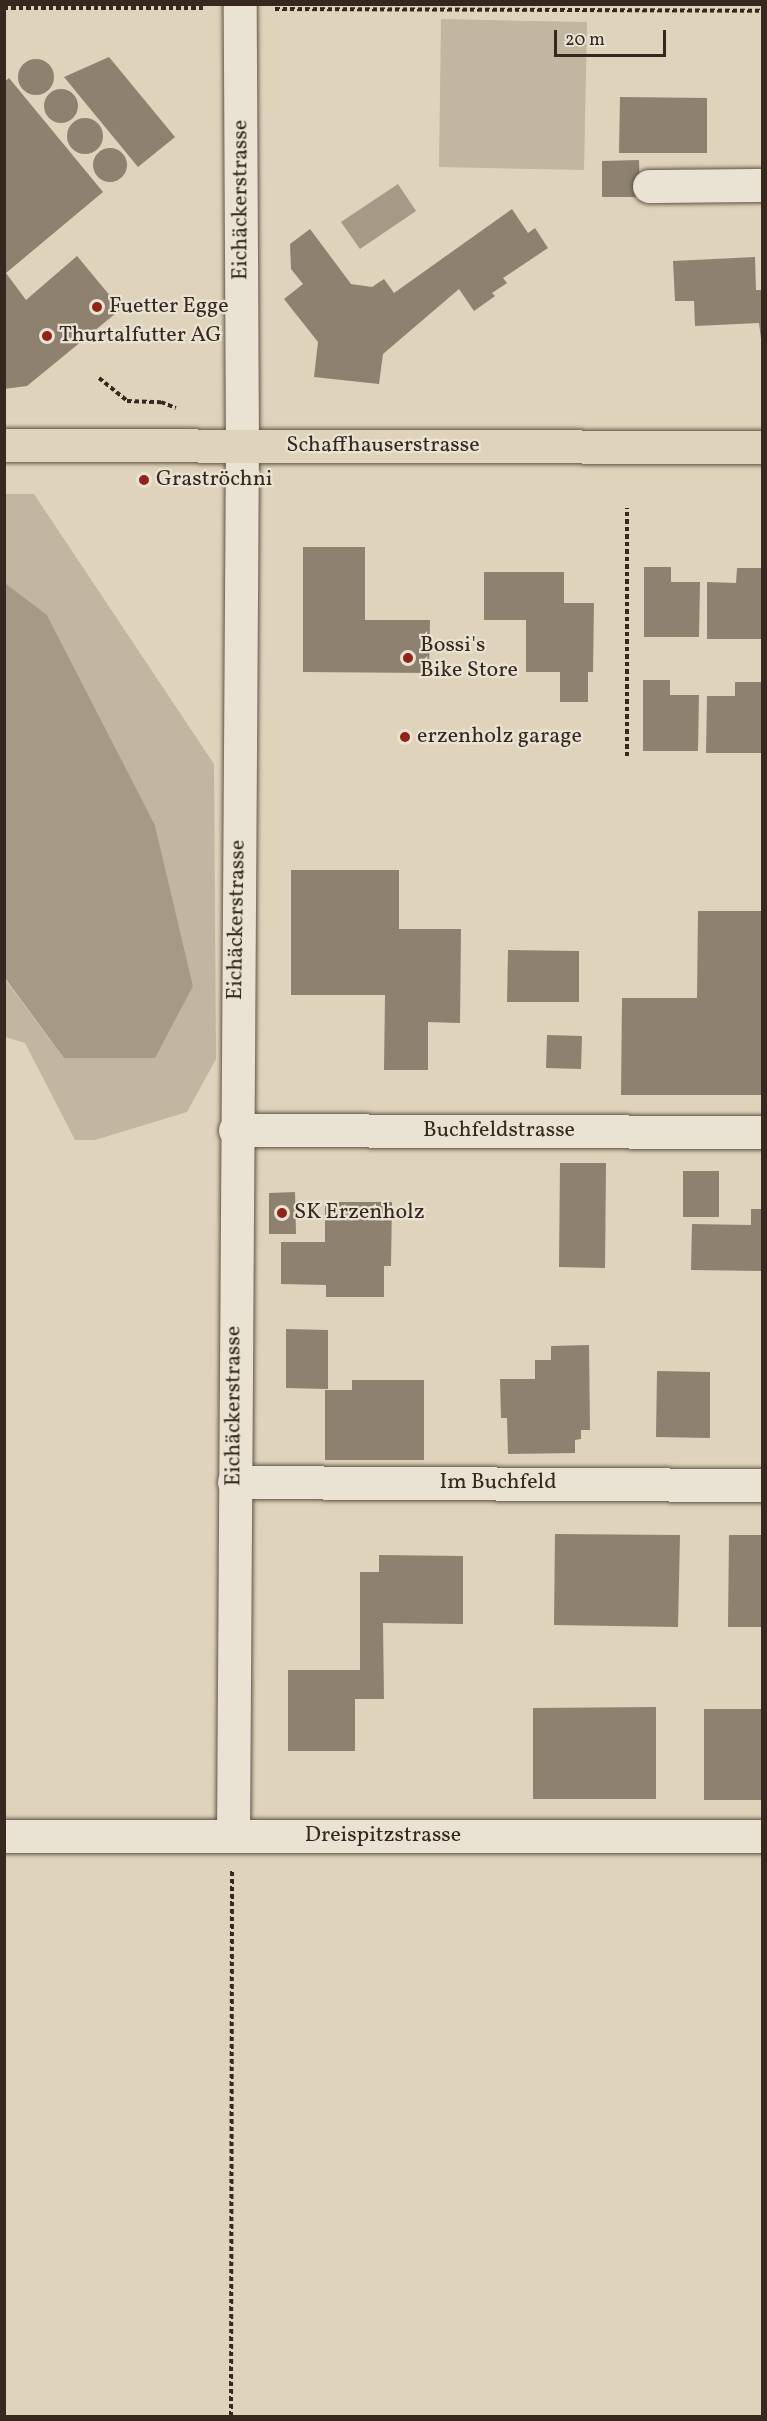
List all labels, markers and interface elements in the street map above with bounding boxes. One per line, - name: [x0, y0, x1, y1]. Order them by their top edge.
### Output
- scale bar: [557, 18, 670, 56]
- text: 20 m: [565, 28, 605, 53]
- street label: Eichäckerstrasse: [228, 120, 254, 280]
- place label: Fuetter Egge: [109, 294, 229, 320]
- marker: Fuetter Egge: [90, 300, 104, 314]
- place label: Thurtalfutter AG: [59, 323, 222, 349]
- marker: Thurtalfutter AG: [40, 329, 54, 343]
- street label: Schaffhauserstrasse: [286, 433, 480, 459]
- place label: Graströchni: [156, 467, 272, 493]
- marker: Graströchni: [137, 473, 151, 487]
- place label: Bossi's Bike Store: [420, 632, 518, 684]
- marker: Bossi's Bike Store: [401, 651, 415, 665]
- place label: erzenholz garage: [417, 724, 582, 750]
- marker: erzenholz garage: [398, 730, 412, 744]
- street label: Eichäckerstrasse: [222, 840, 252, 1000]
- street label: Buchfeldstrasse: [423, 1118, 575, 1144]
- place label: SK Erzenholz: [294, 1200, 425, 1226]
- marker: SK Erzenholz: [275, 1206, 289, 1220]
- street label: Eichäckerstrasse: [221, 1326, 247, 1486]
- street label: Im Buchfeld: [439, 1470, 557, 1496]
- street label: Dreispitzstrasse: [305, 1823, 461, 1849]

